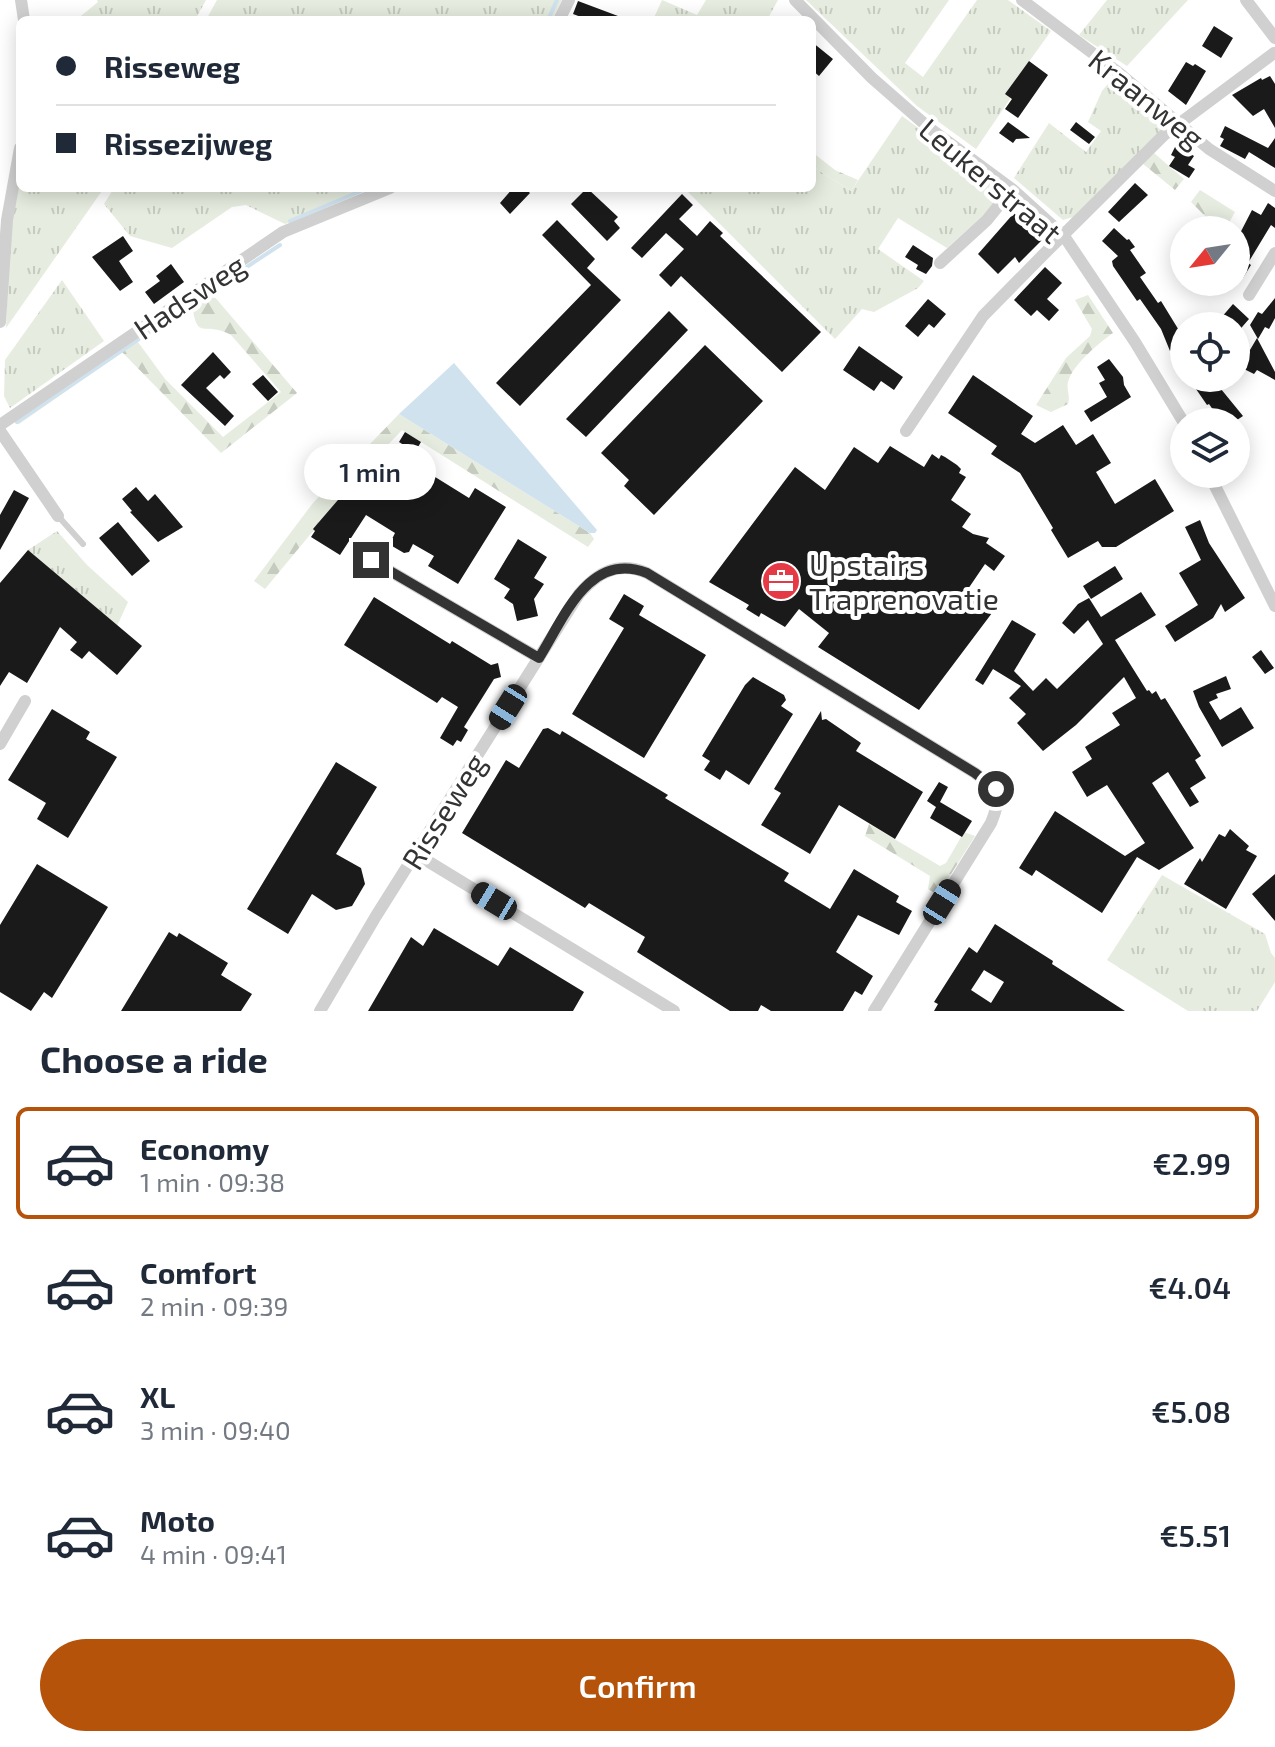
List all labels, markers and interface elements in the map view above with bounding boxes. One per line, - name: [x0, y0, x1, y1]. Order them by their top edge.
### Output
- street label: Kraanweg: [1082, 41, 1212, 155]
- text: Risseweg: [104, 48, 240, 84]
- street label: Leukerstraat: [913, 110, 1069, 250]
- text: Rissezijweg: [104, 125, 273, 161]
- north arrow: [1170, 216, 1250, 296]
- map controls: [1170, 216, 1250, 488]
- street label: Hadsweg: [127, 246, 252, 346]
- button: locate: [1170, 312, 1250, 392]
- button: layers: [1170, 408, 1250, 488]
- callout: 1 min: [305, 444, 437, 500]
- text: 1 min: [339, 456, 401, 487]
- route end: [353, 542, 389, 578]
- place label: Upstairs Traprenovatie: [809, 546, 999, 616]
- office icon: Upstairs Traprenovatie: [760, 560, 802, 602]
- car: [485, 680, 531, 734]
- street label: Risseweg: [393, 746, 493, 876]
- route start: [978, 771, 1014, 807]
- car: [919, 875, 965, 929]
- car: [467, 878, 521, 924]
- text: Choose a ride: [40, 1037, 268, 1080]
- icon: car: [44, 1127, 116, 1199]
- text: Economy: [140, 1130, 269, 1166]
- text: €2.99: [1153, 1145, 1231, 1181]
- text: 1 min · 09:38: [140, 1166, 285, 1197]
- icon: car: [44, 1251, 116, 1323]
- text: Comfort: [140, 1254, 257, 1290]
- text: €4.04: [1148, 1269, 1231, 1305]
- text: 2 min · 09:39: [140, 1290, 289, 1321]
- icon: car: [44, 1375, 116, 1447]
- text: XL: [140, 1378, 175, 1414]
- text: €5.08: [1151, 1393, 1231, 1429]
- text: 3 min · 09:40: [140, 1414, 291, 1445]
- icon: car: [44, 1499, 116, 1571]
- text: Moto: [140, 1502, 215, 1538]
- text: €5.51: [1159, 1517, 1231, 1553]
- text: 4 min · 09:41: [140, 1538, 287, 1569]
- button: Confirm: [40, 1639, 1235, 1731]

